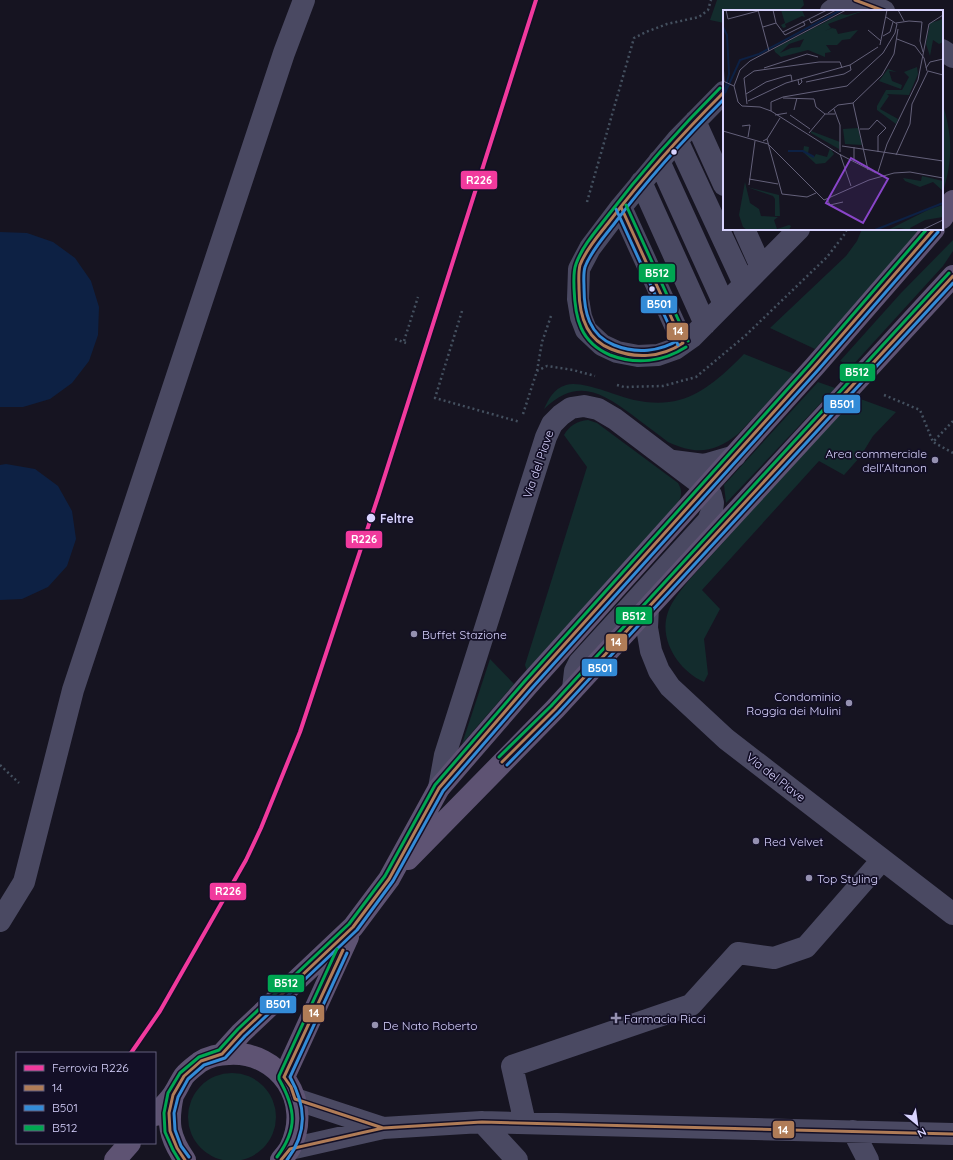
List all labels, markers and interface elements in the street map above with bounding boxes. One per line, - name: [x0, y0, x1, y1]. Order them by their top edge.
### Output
- inset map: [723, 10, 943, 230]
- unlabelled marker: [669, 147, 679, 157]
- line badge: R226: [460, 170, 498, 190]
- text: R226: [466, 173, 492, 187]
- line badge: B512: [638, 263, 676, 283]
- text: B512: [645, 266, 669, 280]
- unlabelled marker: [647, 284, 657, 294]
- line badge: B501: [640, 295, 678, 314]
- text: B501: [647, 297, 671, 311]
- line badge: 14: [666, 322, 689, 341]
- text: 14: [673, 324, 684, 338]
- line badge: B512: [839, 363, 876, 382]
- text: B512: [845, 365, 869, 379]
- line badge: B501: [823, 394, 861, 414]
- text: B501: [830, 397, 854, 411]
- street label: Via del Piave: [519, 428, 557, 500]
- place label: Area commerciale dell'Altanon: [826, 446, 927, 475]
- marker: Area commerciale dell'Altanon: [930, 455, 940, 465]
- place label: Feltre: [380, 511, 414, 526]
- marker: Feltre: [365, 512, 377, 524]
- line badge: R226: [345, 530, 383, 549]
- text: R226: [351, 532, 377, 546]
- line badge: B512: [615, 606, 653, 625]
- text: B512: [622, 609, 646, 623]
- place label: Buffet Stazione: [422, 627, 507, 642]
- marker: Buffet Stazione: [409, 629, 419, 639]
- line badge: 14: [605, 633, 628, 652]
- text: 14: [611, 635, 622, 649]
- line badge: B501: [581, 658, 618, 677]
- text: B501: [588, 661, 612, 675]
- place label: Condominio Roggia dei Mulini: [746, 689, 841, 718]
- marker: Condominio Roggia dei Mulini: [844, 698, 854, 708]
- street label: Via del Piave: [743, 749, 809, 805]
- place label: Red Velvet: [764, 834, 823, 849]
- marker: Red Velvet: [751, 836, 761, 846]
- place label: Top Styling: [817, 871, 878, 886]
- marker: Top Styling: [804, 873, 814, 883]
- line badge: R226: [209, 882, 247, 901]
- text: R226: [215, 884, 241, 898]
- line badge: B512: [267, 974, 305, 993]
- text: B512: [274, 976, 298, 990]
- line badge: B501: [259, 995, 297, 1014]
- text: B501: [266, 997, 290, 1011]
- line badge: 14: [302, 1004, 325, 1023]
- text: 14: [309, 1006, 320, 1020]
- place label: Farmacia Ricci: [624, 1011, 706, 1026]
- marker: Farmacia Ricci: [611, 1013, 621, 1023]
- place label: De Nato Roberto: [383, 1018, 477, 1033]
- marker: De Nato Roberto: [370, 1020, 380, 1030]
- legend: [16, 1052, 156, 1144]
- text: Ferrovia R226: [52, 1060, 129, 1075]
- text: 14: [52, 1080, 63, 1095]
- text: B501: [52, 1100, 78, 1115]
- north arrow: [897, 1104, 937, 1144]
- text: B512: [52, 1120, 78, 1135]
- line badge: 14: [772, 1120, 795, 1139]
- text: 14: [778, 1123, 789, 1137]
- text: N: [915, 1125, 929, 1141]

